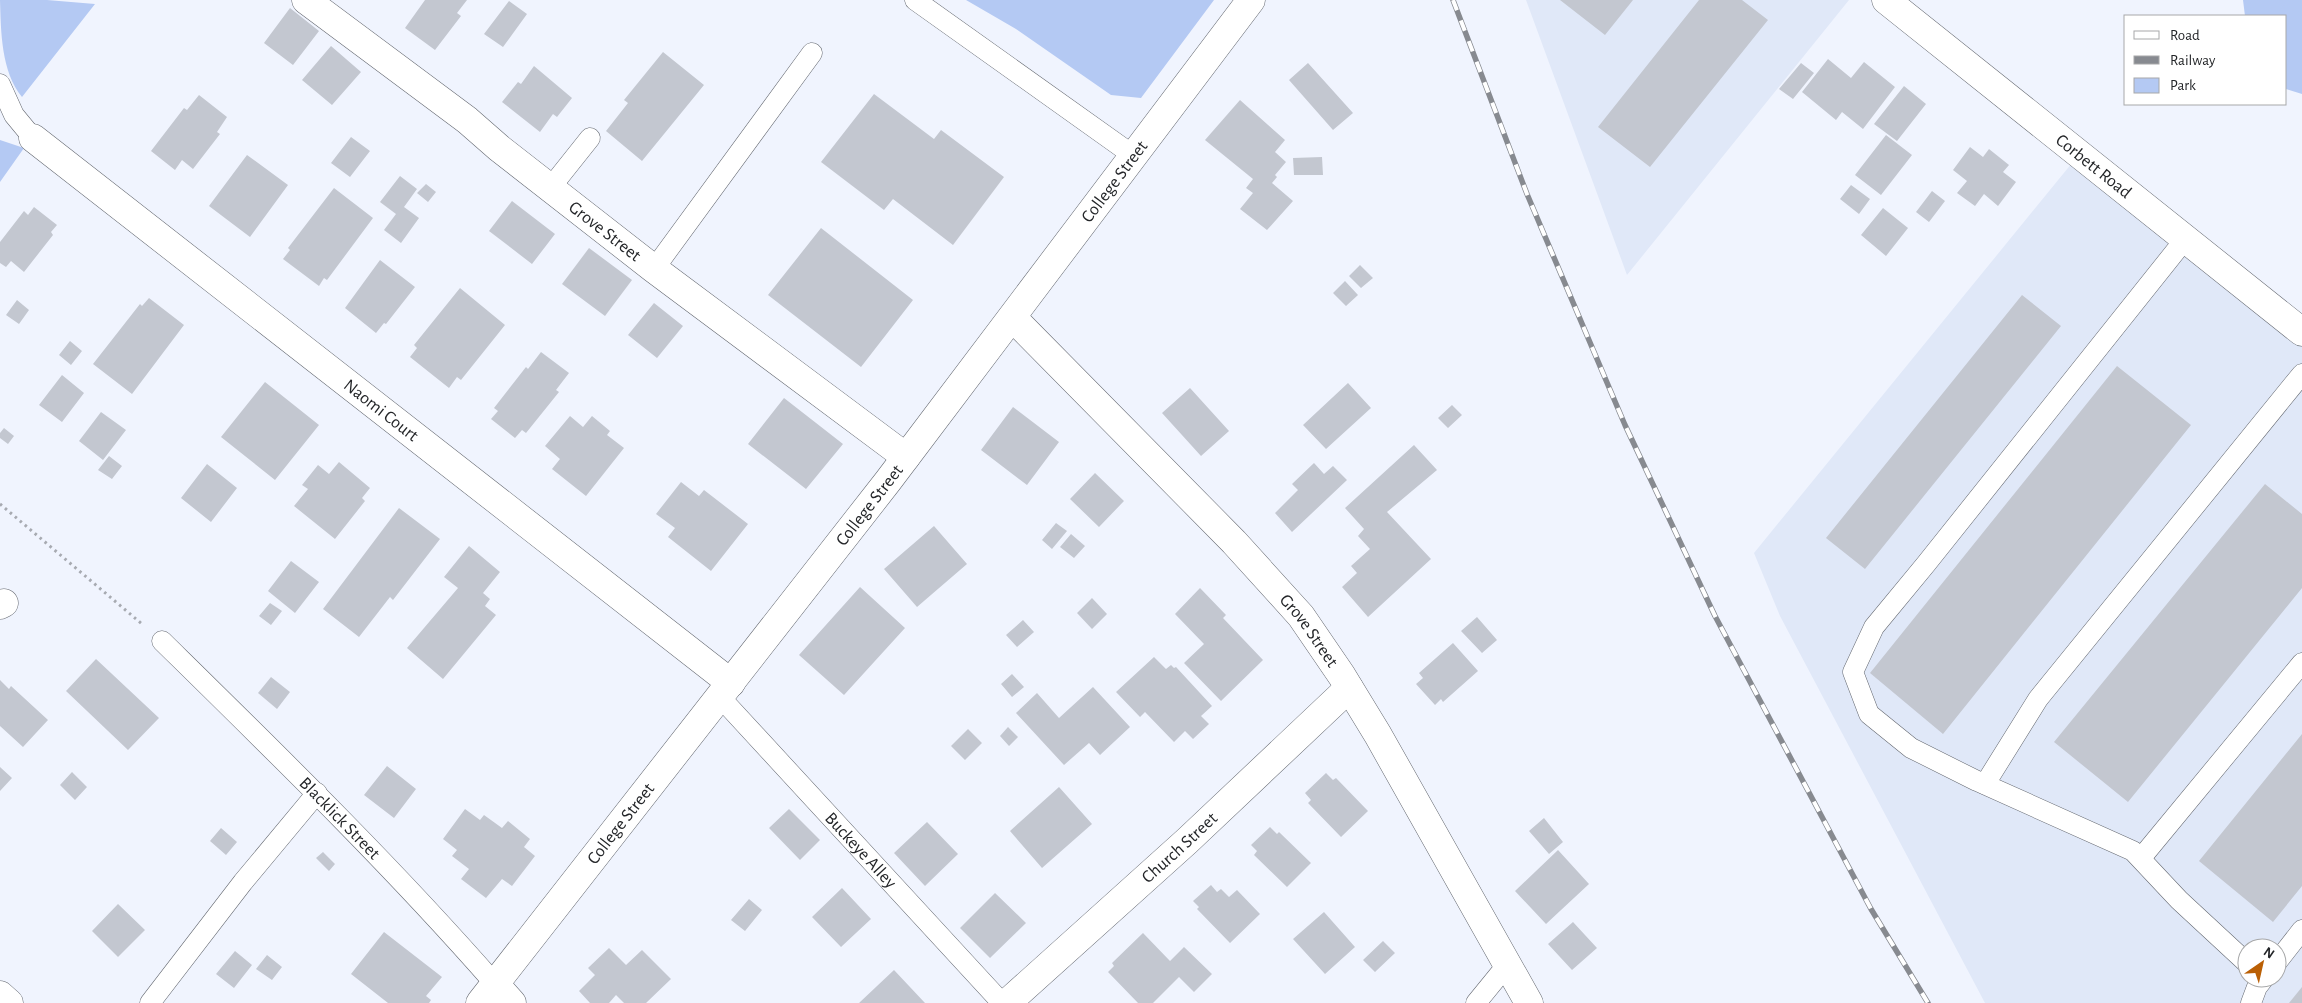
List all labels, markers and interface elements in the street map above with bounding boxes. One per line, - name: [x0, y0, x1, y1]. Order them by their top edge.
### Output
- legend: [2124, 15, 2287, 105]
- text: Road: [2170, 28, 2200, 43]
- text: Railway: [2170, 53, 2216, 68]
- text: Park: [2170, 78, 2196, 93]
- street label: Corbett Road: [2052, 131, 2135, 202]
- street label: College Street: [1078, 137, 1152, 226]
- street label: Grove Street: [565, 198, 644, 265]
- street label: Naomi Court: [340, 376, 422, 445]
- street label: College Street: [833, 461, 907, 550]
- street label: Grove Street: [1276, 591, 1341, 671]
- street label: Blacklick Street: [295, 774, 383, 863]
- street label: College Street: [584, 780, 658, 868]
- street label: Buckeye Alley: [821, 809, 900, 892]
- street label: Church Street: [1139, 809, 1221, 887]
- north arrow: [2237, 938, 2287, 988]
- text: N: [2261, 945, 2277, 962]

